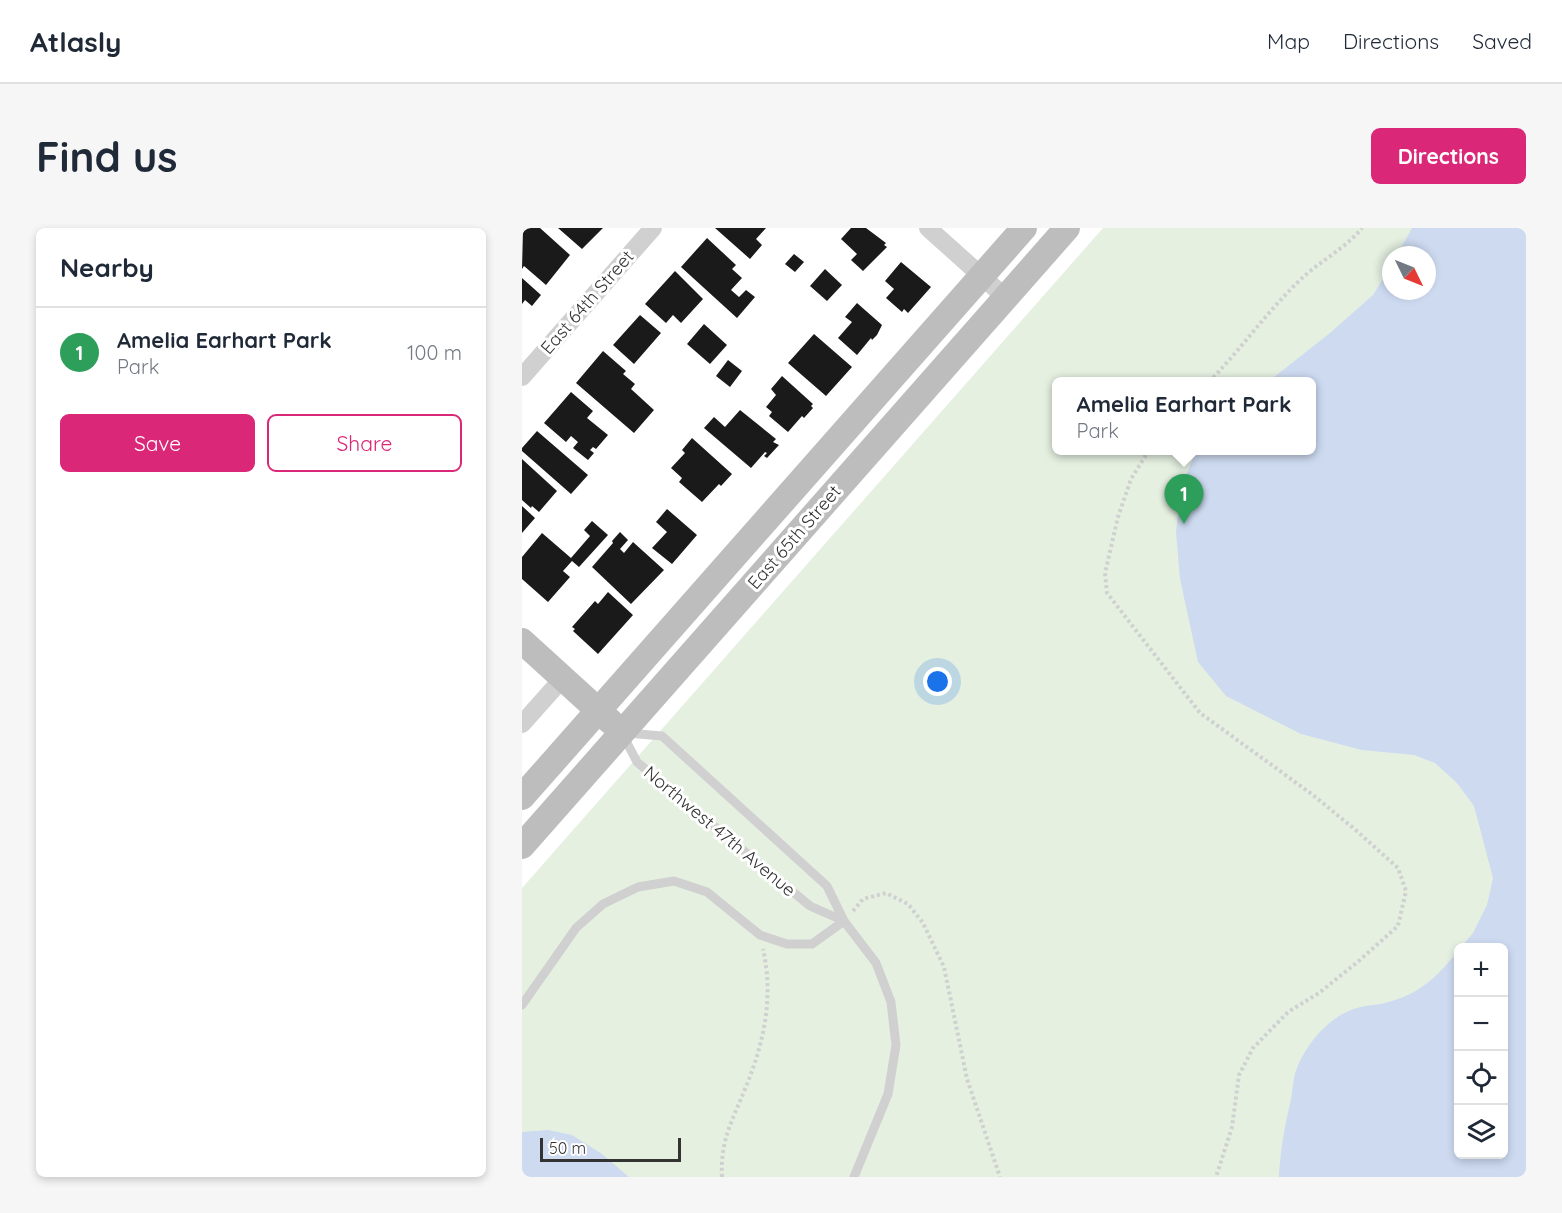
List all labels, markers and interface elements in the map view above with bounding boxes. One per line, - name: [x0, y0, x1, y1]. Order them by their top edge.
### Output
- text: Atlasly: [30, 24, 121, 59]
- text: Map: [1267, 28, 1310, 54]
- text: Directions: [1343, 28, 1439, 54]
- text: Saved: [1472, 28, 1532, 54]
- button: Directions: [1371, 128, 1526, 184]
- text: Find us: [36, 130, 178, 183]
- street label: East 64th Street: [536, 245, 638, 359]
- north arrow: [1382, 246, 1436, 300]
- text: Nearby: [60, 251, 154, 284]
- text: Amelia Earhart Park: [117, 326, 332, 354]
- text: 1: [76, 340, 83, 365]
- text: 100 m: [407, 340, 462, 365]
- text: Park: [117, 354, 159, 379]
- popup: [1052, 377, 1316, 455]
- text: Amelia Earhart Park: [1077, 390, 1291, 418]
- button: Save: [60, 414, 255, 472]
- button: Share: [267, 414, 462, 472]
- text: Park: [1077, 418, 1119, 443]
- pin: 1: [1164, 474, 1204, 524]
- street label: East 65th Street: [743, 480, 845, 594]
- your location: [923, 667, 952, 696]
- street label: Northwest 47th Avenue: [639, 761, 801, 901]
- map controls: [1454, 943, 1508, 1159]
- button: +: [1454, 943, 1508, 997]
- button: −: [1454, 997, 1508, 1051]
- button: locate: [1454, 1051, 1508, 1105]
- button: layers: [1454, 1105, 1508, 1159]
- scale bar: [540, 1135, 681, 1162]
- text: 50 m: [549, 1138, 586, 1158]

